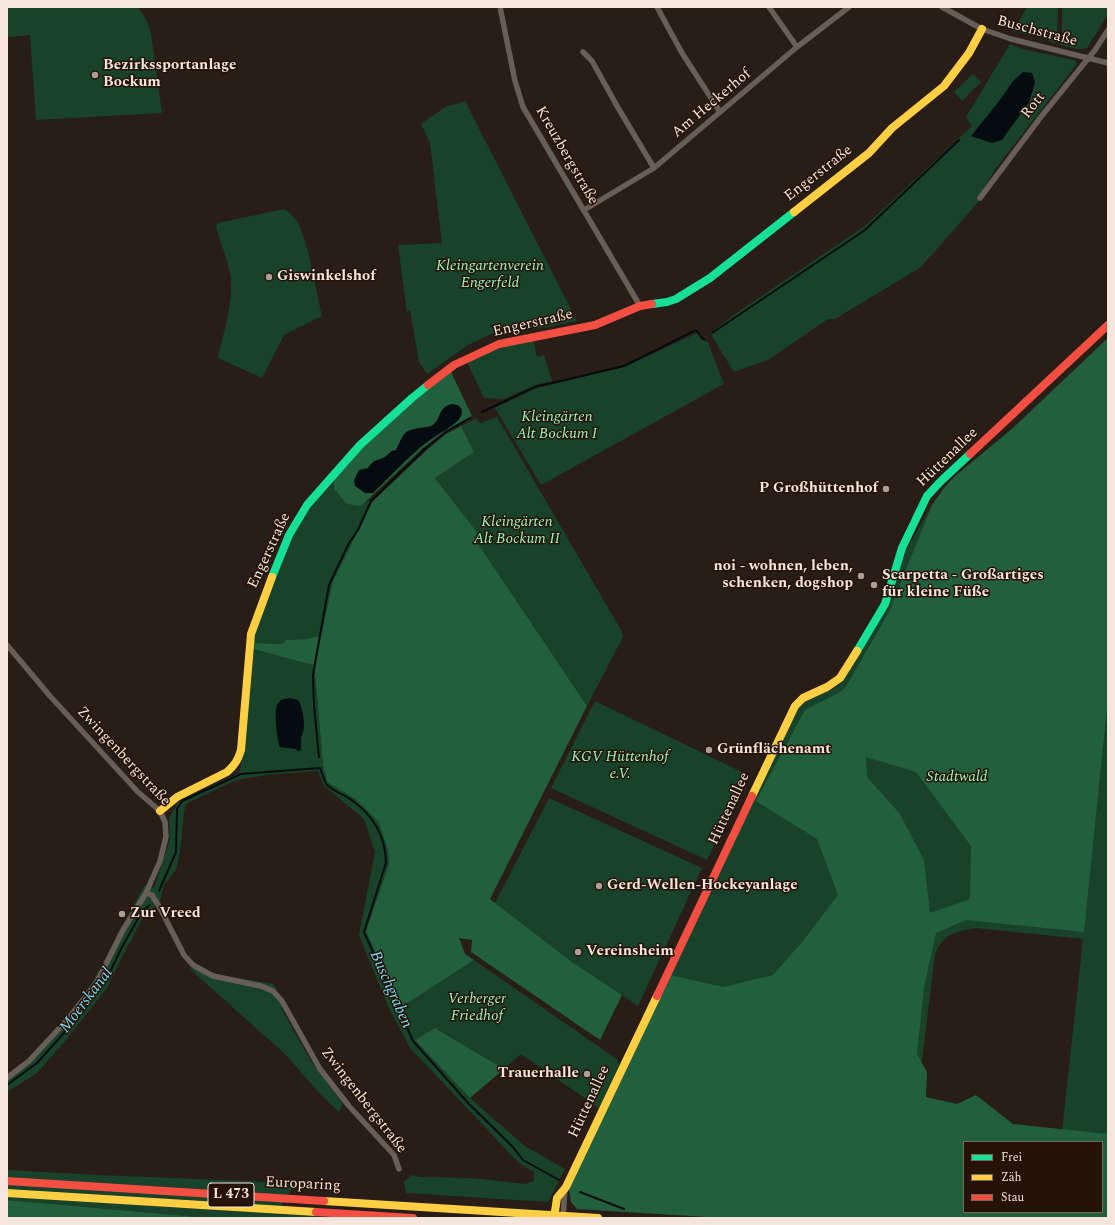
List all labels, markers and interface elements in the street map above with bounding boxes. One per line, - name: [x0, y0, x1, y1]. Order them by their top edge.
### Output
- street label: Buschstraße: [995, 13, 1079, 51]
- place label: Bezirkssportanlage Bockum: [103, 57, 236, 92]
- street label: Am Heckerhof: [669, 66, 755, 142]
- marker: Bezirkssportanlage Bockum: [90, 70, 100, 80]
- street label: Rott: [1018, 89, 1050, 123]
- street label: Kreuzbergstraße: [531, 104, 601, 208]
- street label: Engerstraße: [781, 142, 857, 206]
- park label: Kleingartenverein Engerfeld: [436, 258, 544, 293]
- place label: Giswinkelshof: [277, 268, 376, 286]
- marker: Giswinkelshof: [264, 272, 274, 282]
- street label: Engerstraße: [491, 306, 575, 342]
- park label: Kleingärten Alt Bockum I: [516, 409, 598, 444]
- street label: Hüttenallee: [914, 425, 982, 491]
- place label: P Großhüttenhof: [759, 480, 878, 498]
- marker: P Großhüttenhof: [881, 484, 891, 494]
- street label: Engerstraße: [245, 510, 295, 592]
- park label: Kleingärten Alt Bockum II: [474, 514, 560, 549]
- place label: noi - wohnen, leben, schenken, dogshop: [713, 558, 853, 593]
- place label: Scarpetta - Großartiges für kleine Füße: [882, 567, 1044, 602]
- marker: noi - wohnen, leben, schenken, dogshop: [856, 571, 866, 581]
- marker: Scarpetta - Großartiges für kleine Füße: [869, 580, 879, 590]
- street label: Zwingenbergstraße: [72, 704, 174, 810]
- place label: Grünflächenamt: [717, 741, 831, 759]
- marker: Grünflächenamt: [704, 745, 714, 755]
- park label: KGV Hüttenhof e.V.: [571, 749, 669, 784]
- park label: Stadtwald: [926, 769, 988, 787]
- street label: Hüttenallee: [705, 770, 755, 848]
- place label: Gerd-Wellen-Hockeyanlage: [607, 877, 798, 895]
- marker: Gerd-Wellen-Hockeyanlage: [594, 881, 604, 891]
- place label: Zur Vreed: [130, 905, 201, 923]
- marker: Zur Vreed: [117, 909, 127, 919]
- place label: Vereinsheim: [586, 943, 674, 961]
- marker: Vereinsheim: [573, 947, 583, 957]
- water label: Buschgraben: [364, 948, 416, 1032]
- water label: Moerskanal: [56, 965, 118, 1037]
- park label: Verberger Friedhof: [448, 991, 506, 1026]
- street label: Zwingenbergstraße: [316, 1045, 410, 1157]
- street label: Hüttenallee: [565, 1063, 615, 1141]
- place label: Trauerhalle: [498, 1065, 579, 1083]
- marker: Trauerhalle: [582, 1069, 592, 1079]
- legend: [963, 1141, 1103, 1213]
- text: Frei: [1001, 1148, 1022, 1167]
- text: Zäh: [1001, 1168, 1022, 1187]
- street label: Europaring: [265, 1174, 341, 1196]
- road number: L 473: [208, 1183, 254, 1207]
- text: Stau: [1001, 1188, 1024, 1207]

